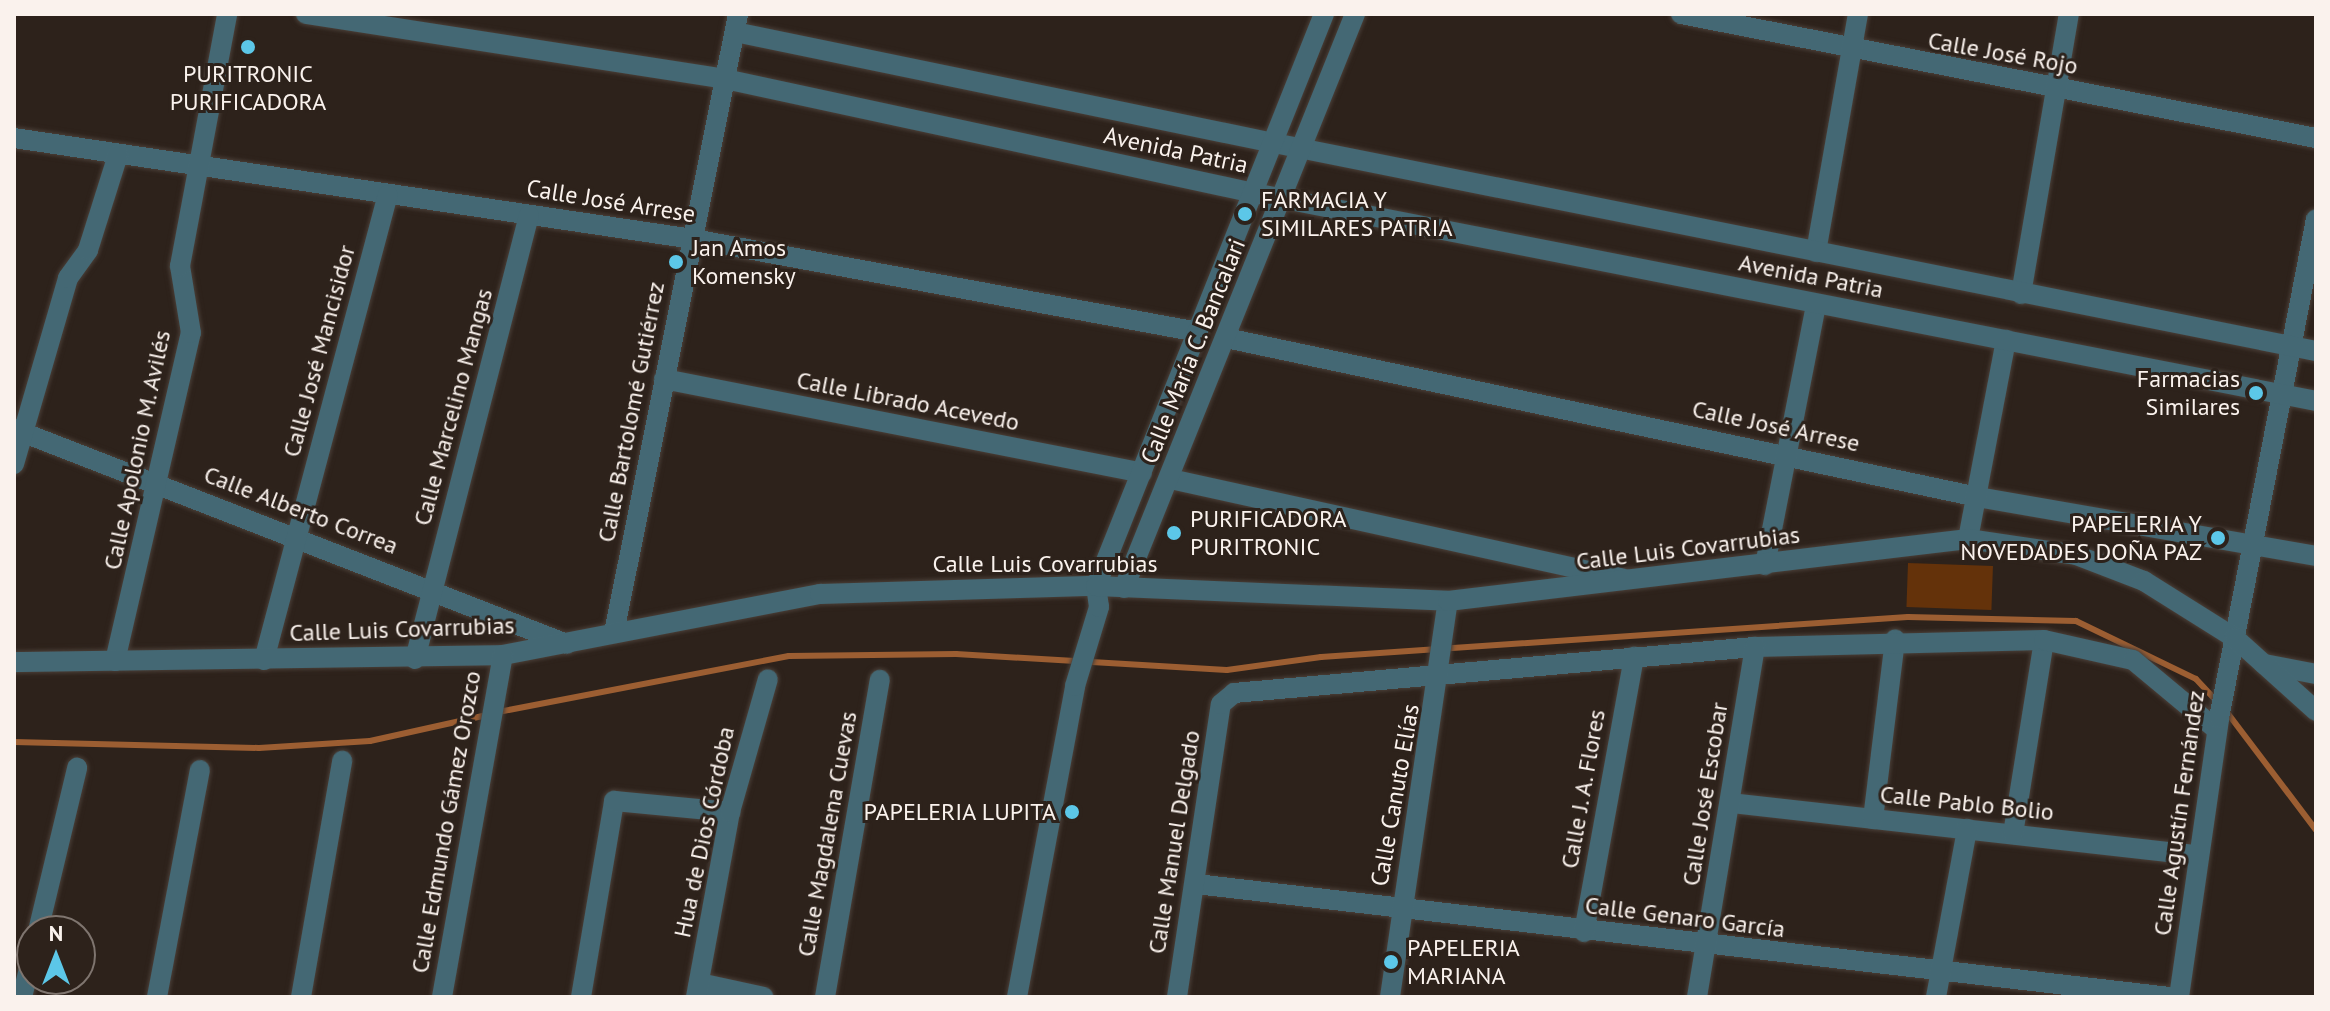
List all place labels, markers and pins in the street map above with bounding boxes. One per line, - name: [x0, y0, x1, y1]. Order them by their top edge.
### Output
- marker: PURITRONIC PURIFICADORA: [239, 38, 257, 56]
- place label: PURITRONIC PURIFICADORA: [170, 60, 326, 116]
- place label: FARMACIA Y SIMILARES PATRIA: [1261, 186, 1453, 242]
- marker: FARMACIA Y SIMILARES PATRIA: [1236, 205, 1254, 223]
- place label: Jan Amos Komensky: [692, 234, 796, 290]
- marker: Jan Amos Komensky: [667, 253, 685, 271]
- place label: Farmacias Similares: [2137, 365, 2240, 421]
- marker: Farmacias Similares: [2247, 384, 2265, 402]
- place label: PURIFICADORA PURITRONIC: [1190, 505, 1347, 561]
- place label: PAPELERIA Y NOVEDADES DOÑA PAZ: [1959, 510, 2202, 566]
- marker: PURIFICADORA PURITRONIC: [1165, 524, 1183, 542]
- marker: PAPELERIA Y NOVEDADES DOÑA PAZ: [2209, 529, 2227, 547]
- place label: PAPELERIA LUPITA: [863, 798, 1056, 826]
- marker: PAPELERIA LUPITA: [1063, 803, 1081, 821]
- place label: PAPELERIA MARIANA: [1407, 934, 1520, 990]
- marker: PAPELERIA MARIANA: [1382, 953, 1400, 971]

